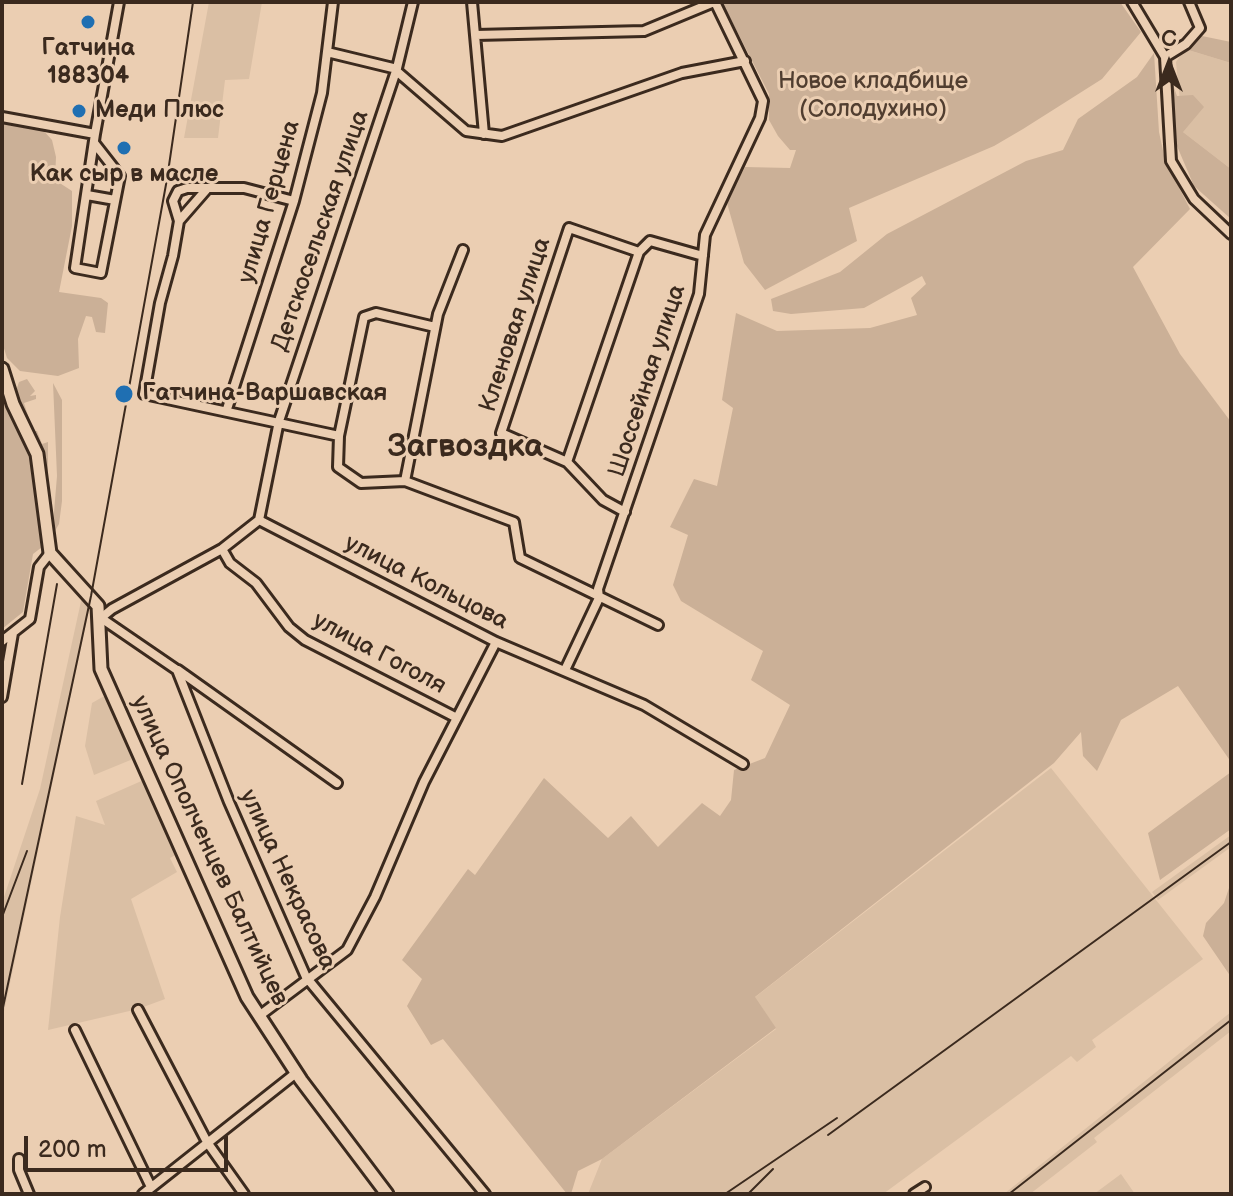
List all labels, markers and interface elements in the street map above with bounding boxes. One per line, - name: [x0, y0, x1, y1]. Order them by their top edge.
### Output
- marker: Гатчина 188304: [79, 13, 97, 31]
- north arrow: [1129, 24, 1209, 104]
- text: С: [1161, 26, 1177, 53]
- place label: Гатчина 188304: [41, 35, 135, 91]
- park label: Новое кладбище (Солодухино): [778, 68, 968, 124]
- place label: Меди Плюс: [95, 97, 224, 125]
- marker: Меди Плюс: [70, 102, 88, 120]
- street label: Детскосельская улица: [266, 107, 376, 355]
- street label: улица Герцена: [233, 117, 307, 287]
- marker: Как сыр в масле: [115, 139, 133, 157]
- place label: Как сыр в масле: [30, 161, 218, 189]
- street label: Кленовая улица: [474, 234, 558, 416]
- street label: Шоссейная улица: [603, 281, 693, 481]
- place label: Гатчина-Варшавская: [142, 380, 387, 408]
- marker: Гатчина-Варшавская: [113, 383, 135, 405]
- district label: Загвоздка: [387, 429, 543, 467]
- street label: улица Кольцова: [339, 529, 513, 637]
- street label: улица Гоголя: [307, 607, 451, 701]
- street label: улица Ополченцев Балтийцев: [124, 691, 294, 1011]
- street label: улица Некрасова: [233, 785, 341, 975]
- scale bar: [28, 1120, 232, 1170]
- text: 200 m: [38, 1135, 107, 1164]

